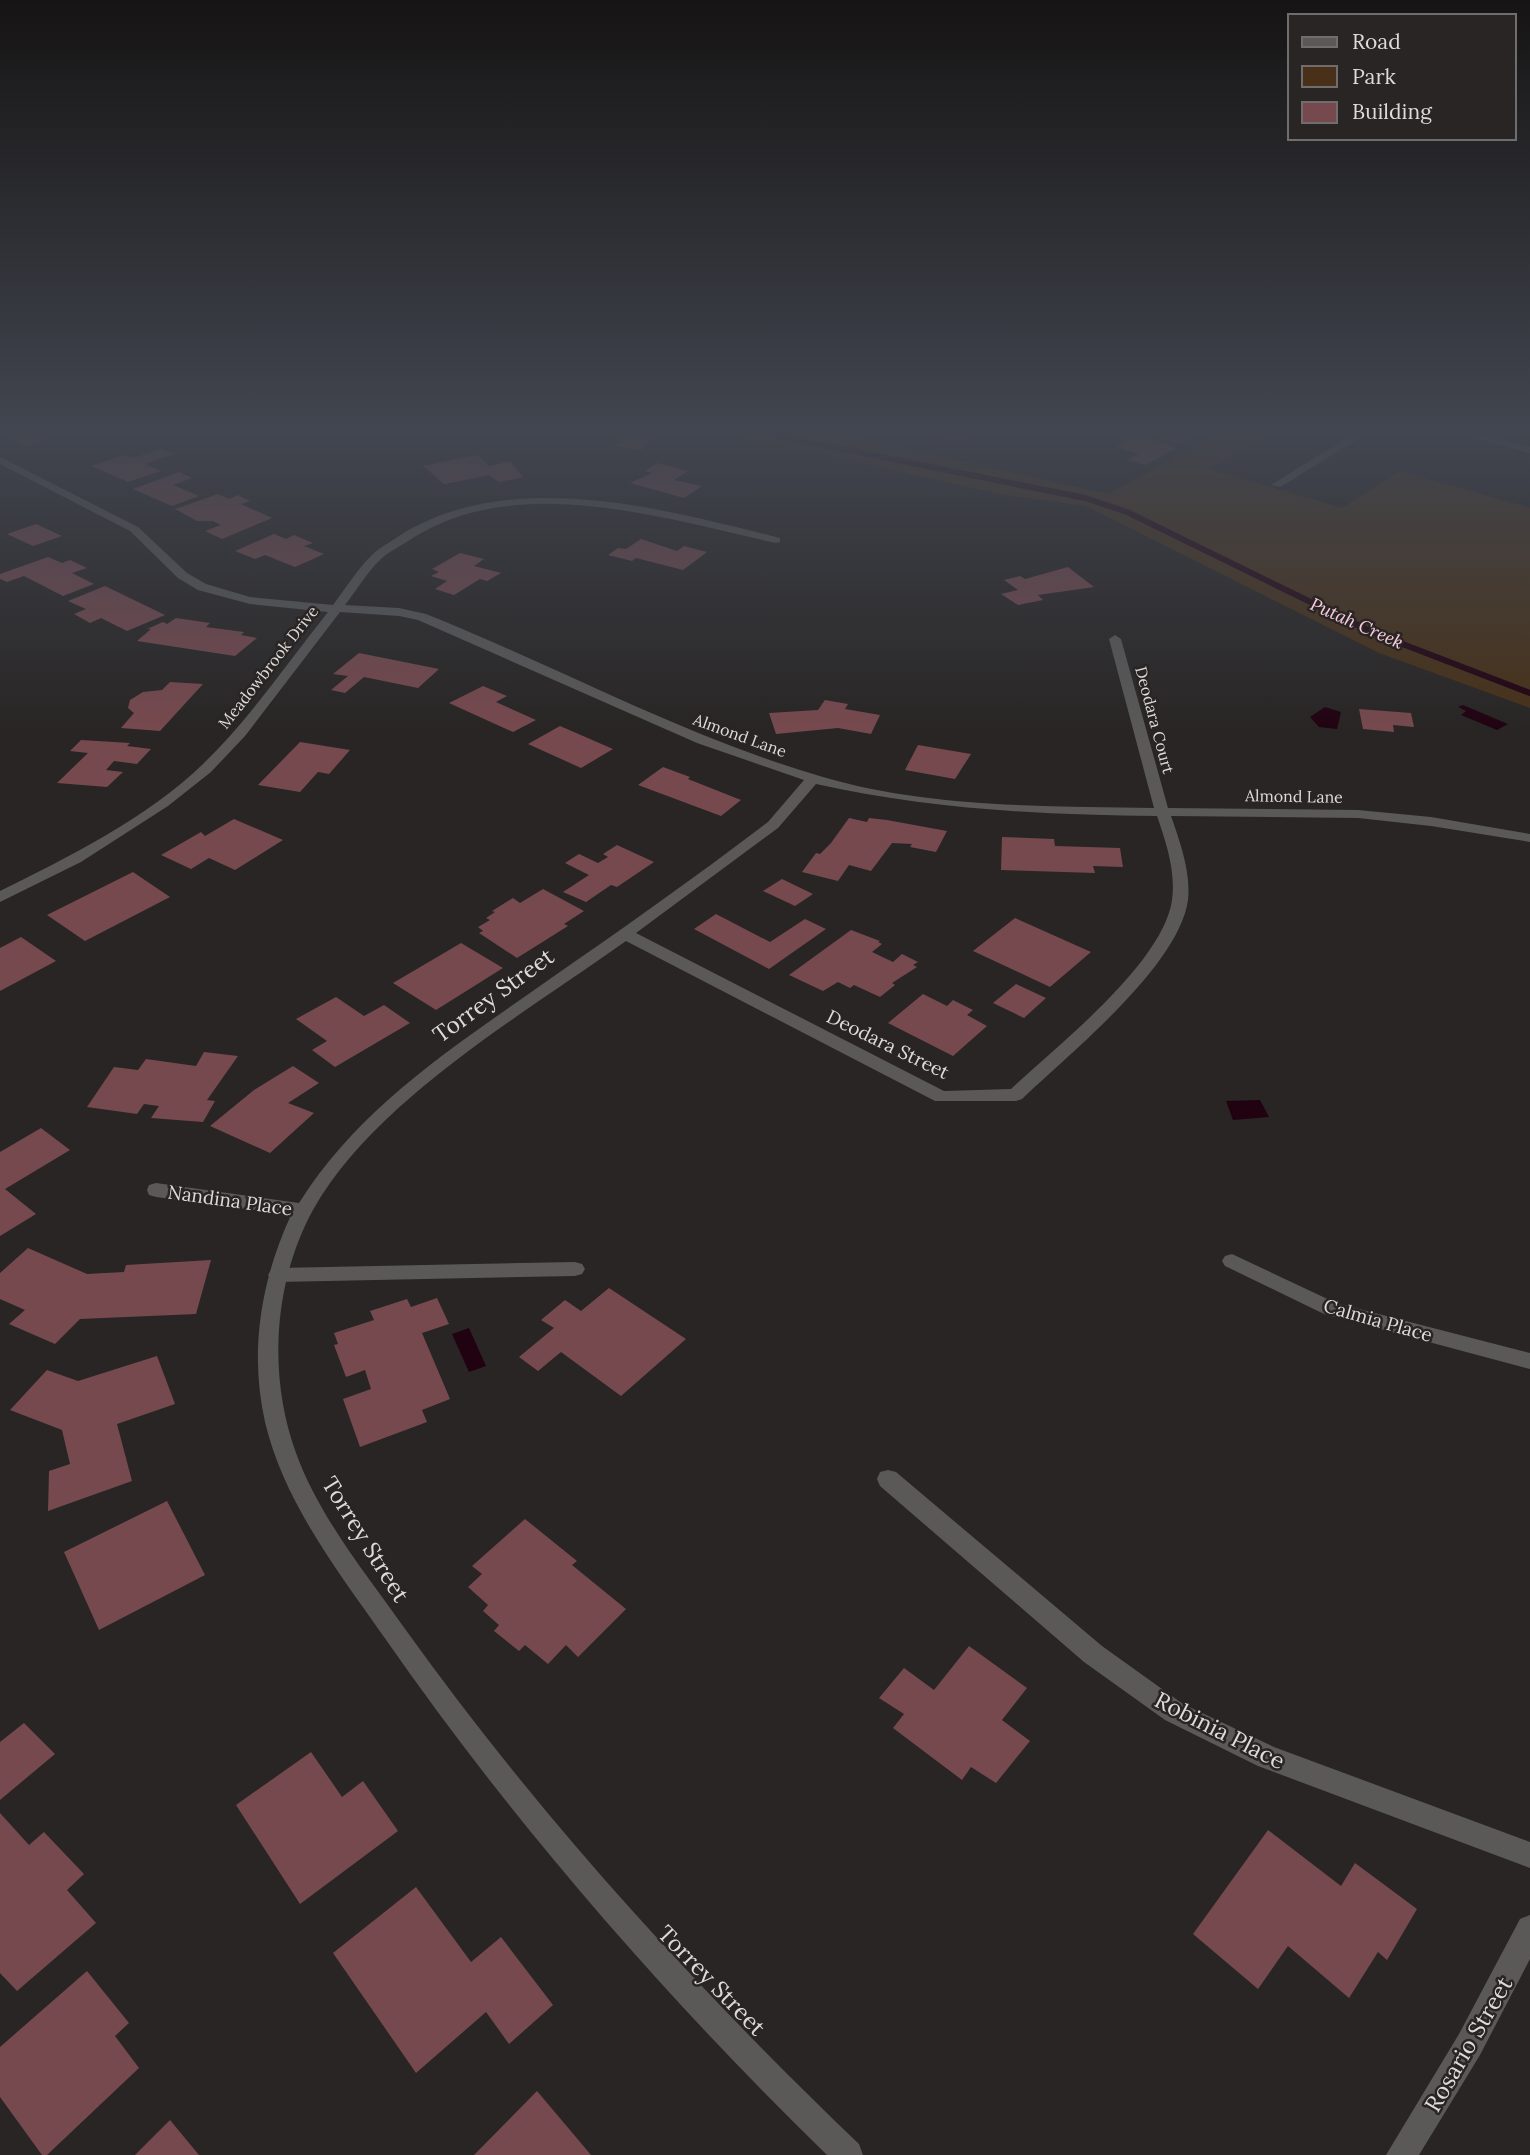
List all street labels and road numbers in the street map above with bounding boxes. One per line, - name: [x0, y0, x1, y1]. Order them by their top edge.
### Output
- street label: Meadowbrook Drive: [214, 601, 322, 733]
- street label: Deodara Court: [1131, 664, 1179, 777]
- street label: Almond Lane: [690, 709, 790, 761]
- street label: Almond Lane: [1244, 785, 1343, 807]
- street label: Torrey Street: [427, 941, 559, 1049]
- street label: Deodara Street: [823, 1004, 954, 1084]
- street label: Nandina Place: [166, 1179, 294, 1221]
- street label: Calmia Place: [1321, 1293, 1435, 1347]
- street label: Torrey Street: [316, 1471, 416, 1607]
- street label: Robinia Place: [1150, 1685, 1290, 1775]
- street label: Torrey Street: [652, 1919, 772, 2041]
- street label: Rosario Street: [1418, 1971, 1518, 2117]

